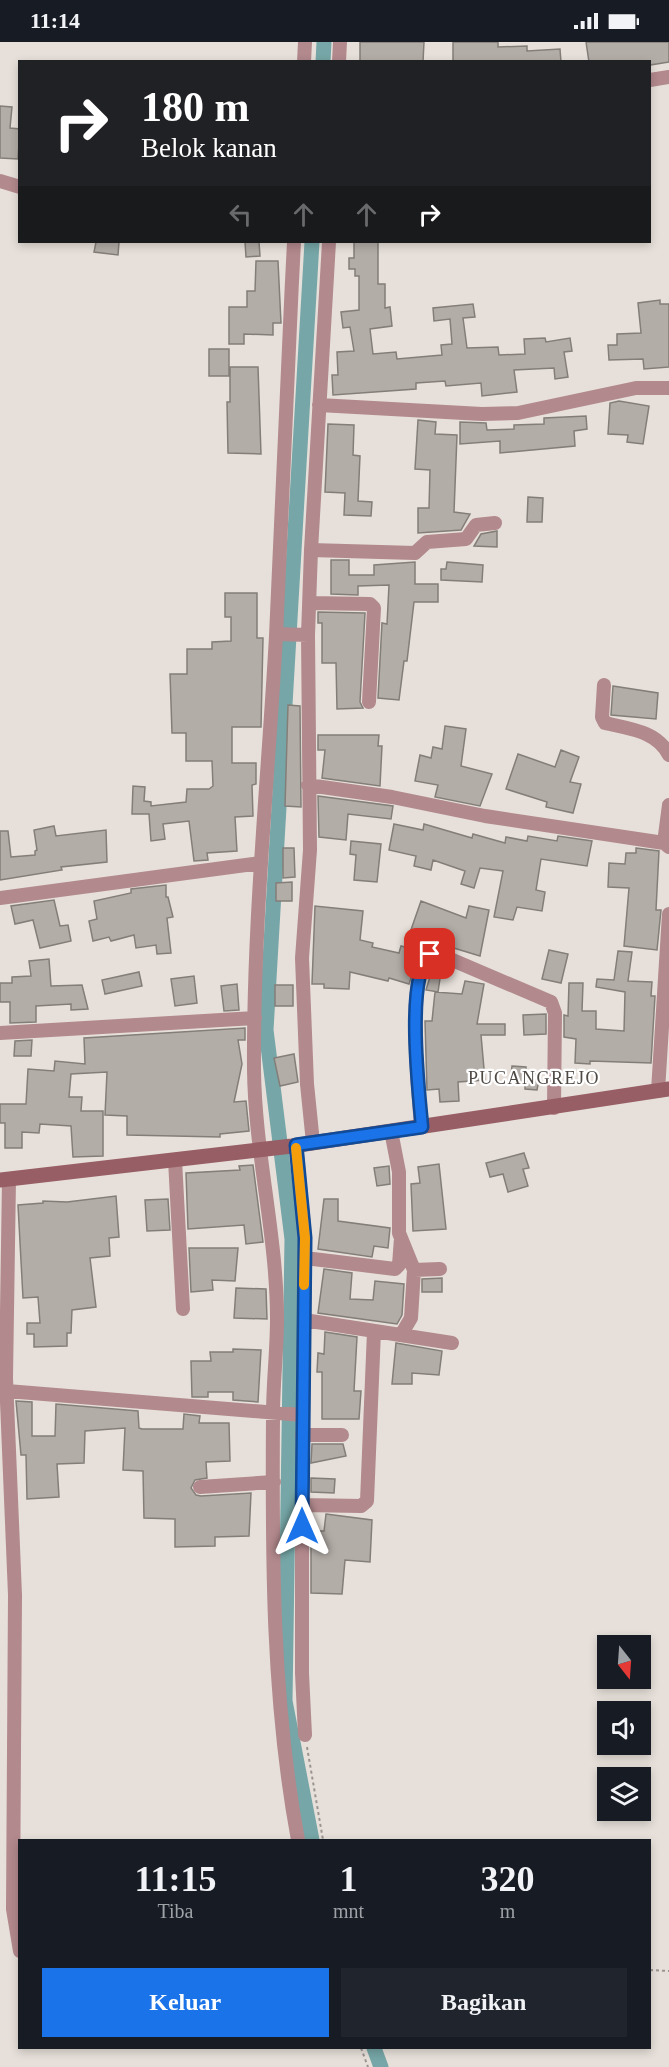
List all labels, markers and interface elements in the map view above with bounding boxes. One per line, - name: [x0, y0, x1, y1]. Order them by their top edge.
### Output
- text: 11:14: [30, 8, 80, 33]
- icon: right: [42, 84, 120, 162]
- text: 180 m: [141, 84, 250, 130]
- text: Belok kanan: [141, 133, 277, 163]
- icon: left: [224, 198, 257, 231]
- icon: ahead: [287, 198, 320, 231]
- icon: ahead: [350, 198, 383, 231]
- icon: right: [413, 198, 446, 231]
- pin: [404, 928, 455, 979]
- icon: arrive: [413, 937, 446, 970]
- district label: PUCANGREJO: [468, 1068, 600, 1088]
- position arrow: [270, 1494, 334, 1558]
- north arrow: [597, 1635, 651, 1689]
- map controls: [597, 1635, 651, 1821]
- button: sound: [597, 1701, 651, 1755]
- button: layers: [597, 1767, 651, 1821]
- text: 11:15: [134, 1859, 216, 1899]
- text: 1: [339, 1859, 357, 1899]
- text: 320: [481, 1859, 535, 1899]
- text: Tiba: [157, 1900, 193, 1922]
- text: mnt: [333, 1900, 364, 1922]
- text: m: [500, 1900, 515, 1922]
- button: Keluar: [42, 1968, 329, 2037]
- button: Bagikan: [341, 1968, 627, 2037]

